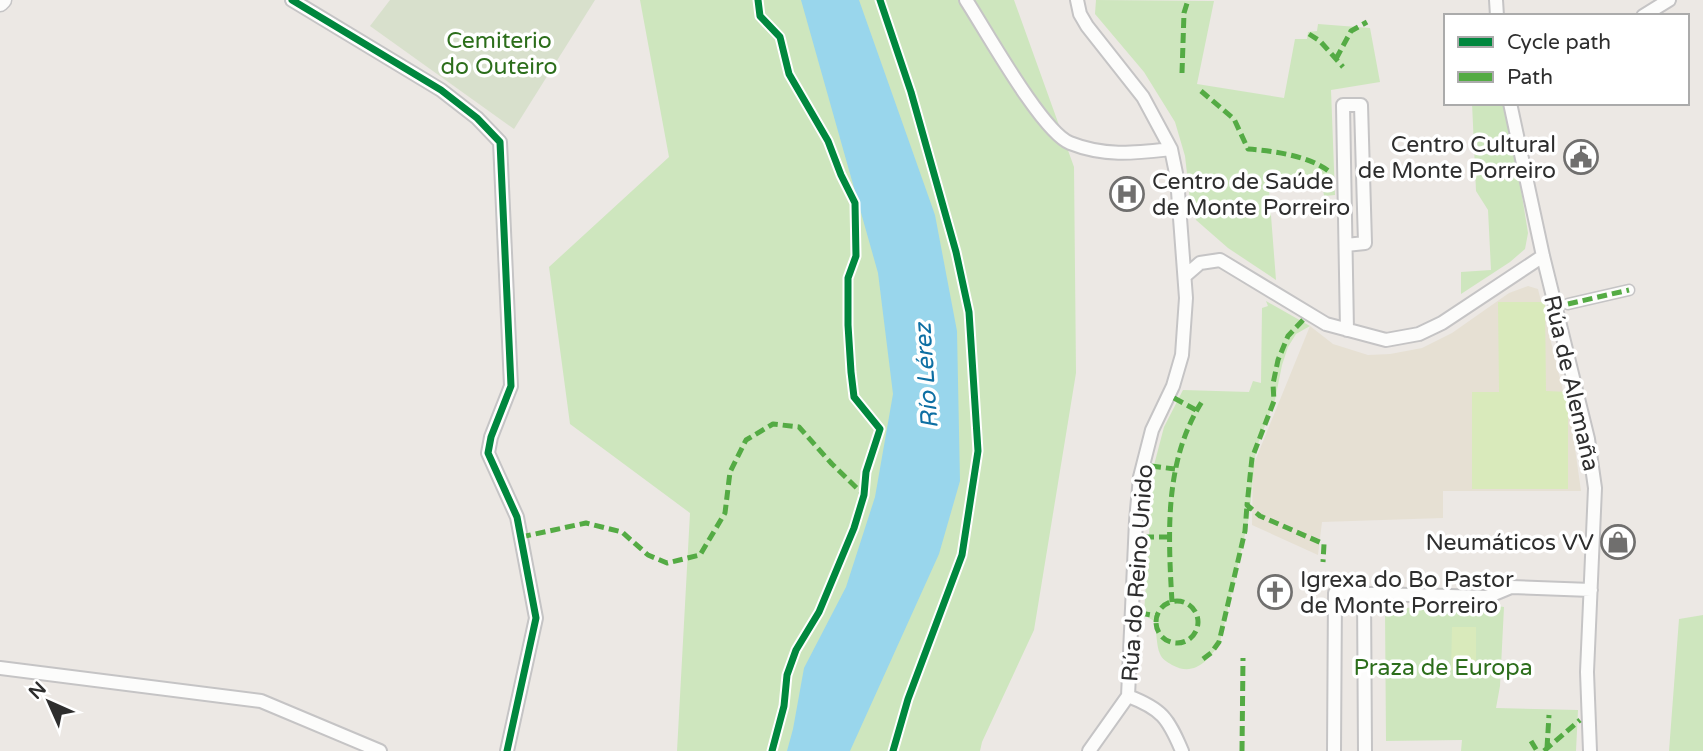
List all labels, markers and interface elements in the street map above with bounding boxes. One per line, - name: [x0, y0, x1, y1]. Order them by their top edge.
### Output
- legend: [1444, 14, 1689, 105]
- park label: Cemiterio do Outeiro: [441, 27, 557, 81]
- text: Cycle path: [1507, 30, 1611, 55]
- text: Path: [1507, 65, 1553, 90]
- place label: Centro Cultural de Monte Porreiro: [1358, 131, 1556, 185]
- public building icon: Centro Cultural de Monte Porreiro: [1562, 138, 1600, 176]
- place label: Centro de Saúde de Monte Porreiro: [1152, 168, 1350, 222]
- hospital icon: Centro de Saúde de Monte Porreiro: [1108, 175, 1146, 213]
- street label: Rúa de Alemaña: [1537, 293, 1605, 474]
- water label: Río Lérez: [908, 320, 945, 430]
- street label: Rúa do Reino Unido: [1116, 463, 1160, 683]
- shop icon: Neumáticos VV: [1599, 523, 1637, 561]
- place label: Neumáticos VV: [1425, 529, 1594, 557]
- place label: Igrexa do Bo Pastor de Monte Porreiro: [1300, 566, 1514, 620]
- church icon: Igrexa do Bo Pastor de Monte Porreiro: [1256, 573, 1294, 611]
- park label: Praza de Europa: [1353, 654, 1533, 682]
- north arrow: [14, 667, 84, 737]
- text: N: [25, 678, 51, 704]

